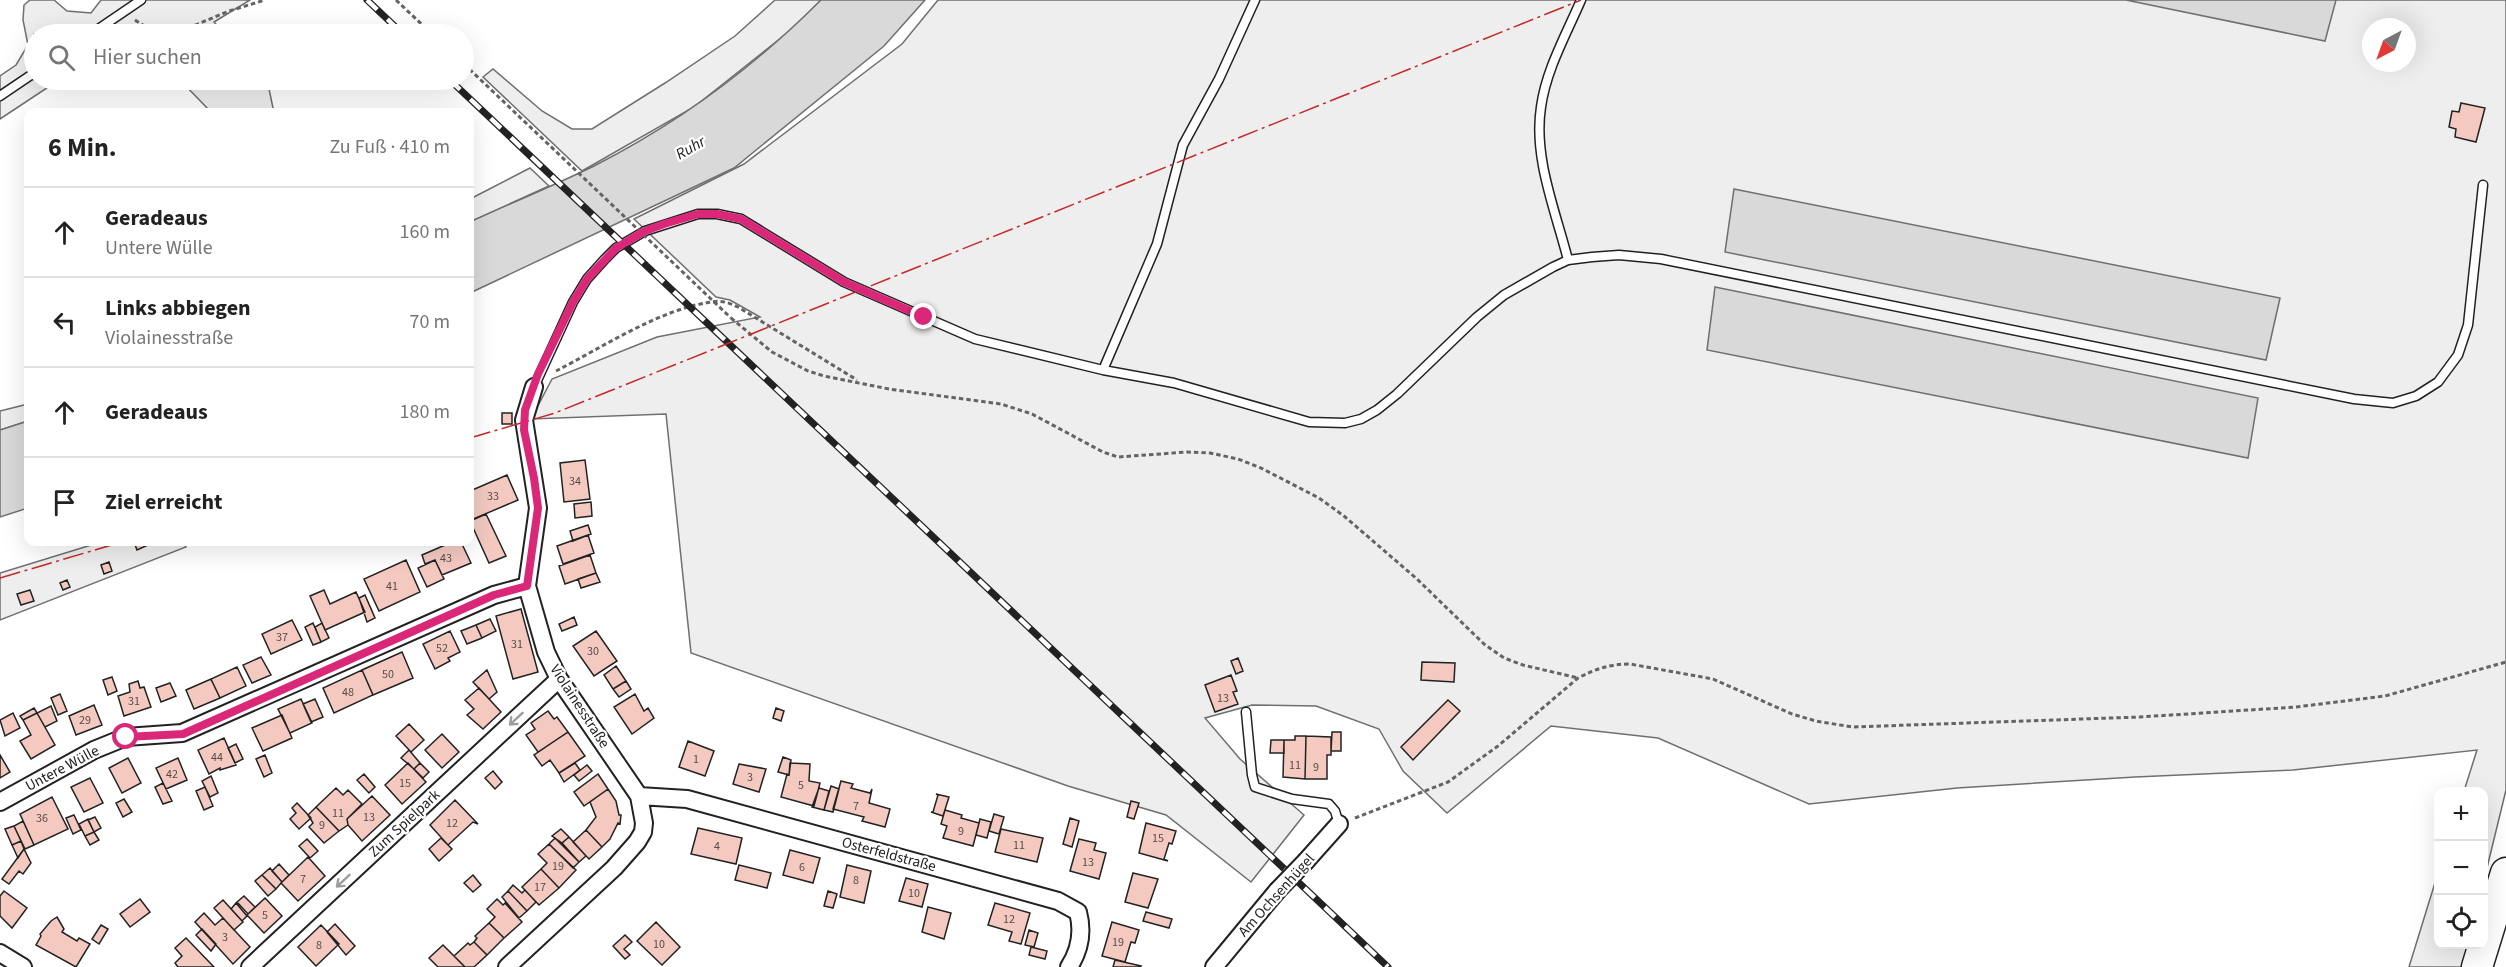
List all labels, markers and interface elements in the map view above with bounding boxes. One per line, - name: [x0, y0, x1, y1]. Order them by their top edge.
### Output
- north arrow: [2362, 18, 2416, 72]
- search box: [24, 24, 474, 90]
- icon: search: [45, 41, 78, 74]
- text: Hier suchen: [93, 41, 202, 73]
- text: 6 Min.: [48, 129, 117, 166]
- water label: Ruhr: [672, 130, 711, 165]
- text: Zu Fuß · 410 m: [329, 133, 450, 161]
- text: Geradeaus: [105, 202, 208, 234]
- icon: ahead: [48, 216, 81, 249]
- text: 160 m: [400, 218, 450, 246]
- text: Untere Wülle: [105, 234, 213, 262]
- text: Links abbiegen: [105, 292, 251, 324]
- route end: [910, 303, 936, 329]
- icon: left: [48, 306, 81, 339]
- text: 70 m: [410, 308, 450, 336]
- text: Violainesstraße: [105, 324, 233, 352]
- icon: ahead: [48, 396, 81, 429]
- text: Geradeaus: [105, 396, 208, 428]
- text: 180 m: [400, 398, 450, 426]
- house number: 34: [569, 473, 581, 490]
- icon: arrive: [48, 486, 81, 519]
- text: Ziel erreicht: [105, 486, 223, 518]
- house number: 33: [487, 488, 499, 505]
- house number: 43: [440, 550, 452, 567]
- house number: 41: [386, 578, 398, 595]
- house number: 37: [276, 629, 288, 646]
- house number: 31: [511, 636, 523, 653]
- house number: 52: [436, 640, 448, 657]
- house number: 30: [587, 643, 599, 660]
- street label: Violainesstraße: [545, 660, 615, 752]
- house number: 50: [382, 666, 394, 683]
- house number: 48: [342, 684, 354, 701]
- house number: 13: [1217, 690, 1229, 707]
- house number: 31: [128, 693, 140, 710]
- one-way arrow: [509, 711, 524, 725]
- house number: 29: [79, 712, 91, 729]
- route start: [112, 723, 138, 749]
- street label: Untere Wülle: [22, 740, 103, 797]
- house number: 44: [211, 749, 223, 766]
- house number: 1: [693, 751, 699, 768]
- house number: 11: [1289, 757, 1301, 774]
- house number: 9: [1313, 759, 1319, 776]
- house number: 42: [166, 766, 178, 783]
- house number: 3: [747, 769, 753, 786]
- house number: 15: [399, 775, 411, 792]
- house number: 5: [798, 777, 804, 794]
- street label: Zum Spielpark: [364, 784, 445, 862]
- map controls: [2434, 787, 2488, 949]
- button: +: [2434, 787, 2488, 841]
- house number: 7: [853, 798, 859, 815]
- house number: 11: [332, 805, 344, 822]
- house number: 13: [363, 809, 375, 826]
- house number: 36: [36, 810, 48, 827]
- house number: 12: [446, 815, 458, 832]
- house number: 9: [319, 817, 325, 834]
- house number: 9: [958, 823, 964, 840]
- house number: 15: [1152, 830, 1164, 847]
- street label: Osterfeldstraße: [839, 832, 938, 877]
- house number: 11: [1013, 837, 1025, 854]
- house number: 4: [714, 838, 720, 855]
- button: −: [2434, 841, 2488, 895]
- street label: Am Ochsenhügel: [1233, 849, 1320, 942]
- house number: 13: [1082, 854, 1094, 871]
- house number: 19: [552, 858, 564, 875]
- house number: 6: [799, 859, 805, 876]
- house number: 7: [300, 871, 306, 888]
- house number: 8: [853, 872, 859, 889]
- one-way arrow: [336, 874, 351, 888]
- house number: 17: [534, 879, 546, 896]
- house number: 10: [908, 885, 920, 902]
- button: locate: [2434, 895, 2488, 949]
- house number: 5: [262, 907, 268, 924]
- house number: 12: [1003, 911, 1015, 928]
- house number: 3: [222, 929, 228, 946]
- house number: 19: [1112, 934, 1124, 951]
- house number: 10: [653, 936, 665, 953]
- house number: 8: [316, 937, 322, 954]

